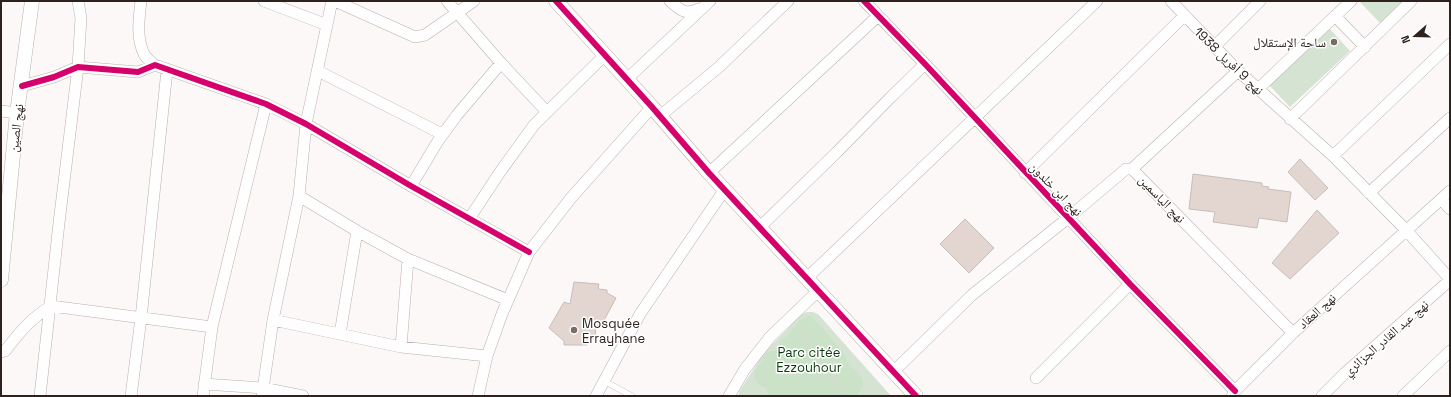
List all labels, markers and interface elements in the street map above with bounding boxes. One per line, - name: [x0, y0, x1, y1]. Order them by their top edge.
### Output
- north arrow: [1395, 16, 1435, 56]
- street label: نهج 9 أفريل 1938: [1190, 23, 1267, 99]
- place label: ساحة اﻹستقلال: [1253, 34, 1326, 51]
- text: N: [1398, 34, 1413, 45]
- marker: ساحة اﻹستقلال: [1329, 37, 1339, 47]
- street label: نهج الصين: [5, 103, 28, 153]
- street label: نهج ابن خلدون: [1025, 158, 1086, 221]
- street label: نهج الياسمين: [1134, 171, 1189, 227]
- street label: نهج العقاد: [1294, 289, 1340, 333]
- street label: نهج عبد القادر الجزائري: [1340, 296, 1434, 382]
- place label: Mosquée Errayhane: [582, 315, 645, 347]
- marker: Mosquée Errayhane: [569, 325, 579, 335]
- park label: Parc citée Ezzouhour: [776, 344, 842, 376]

